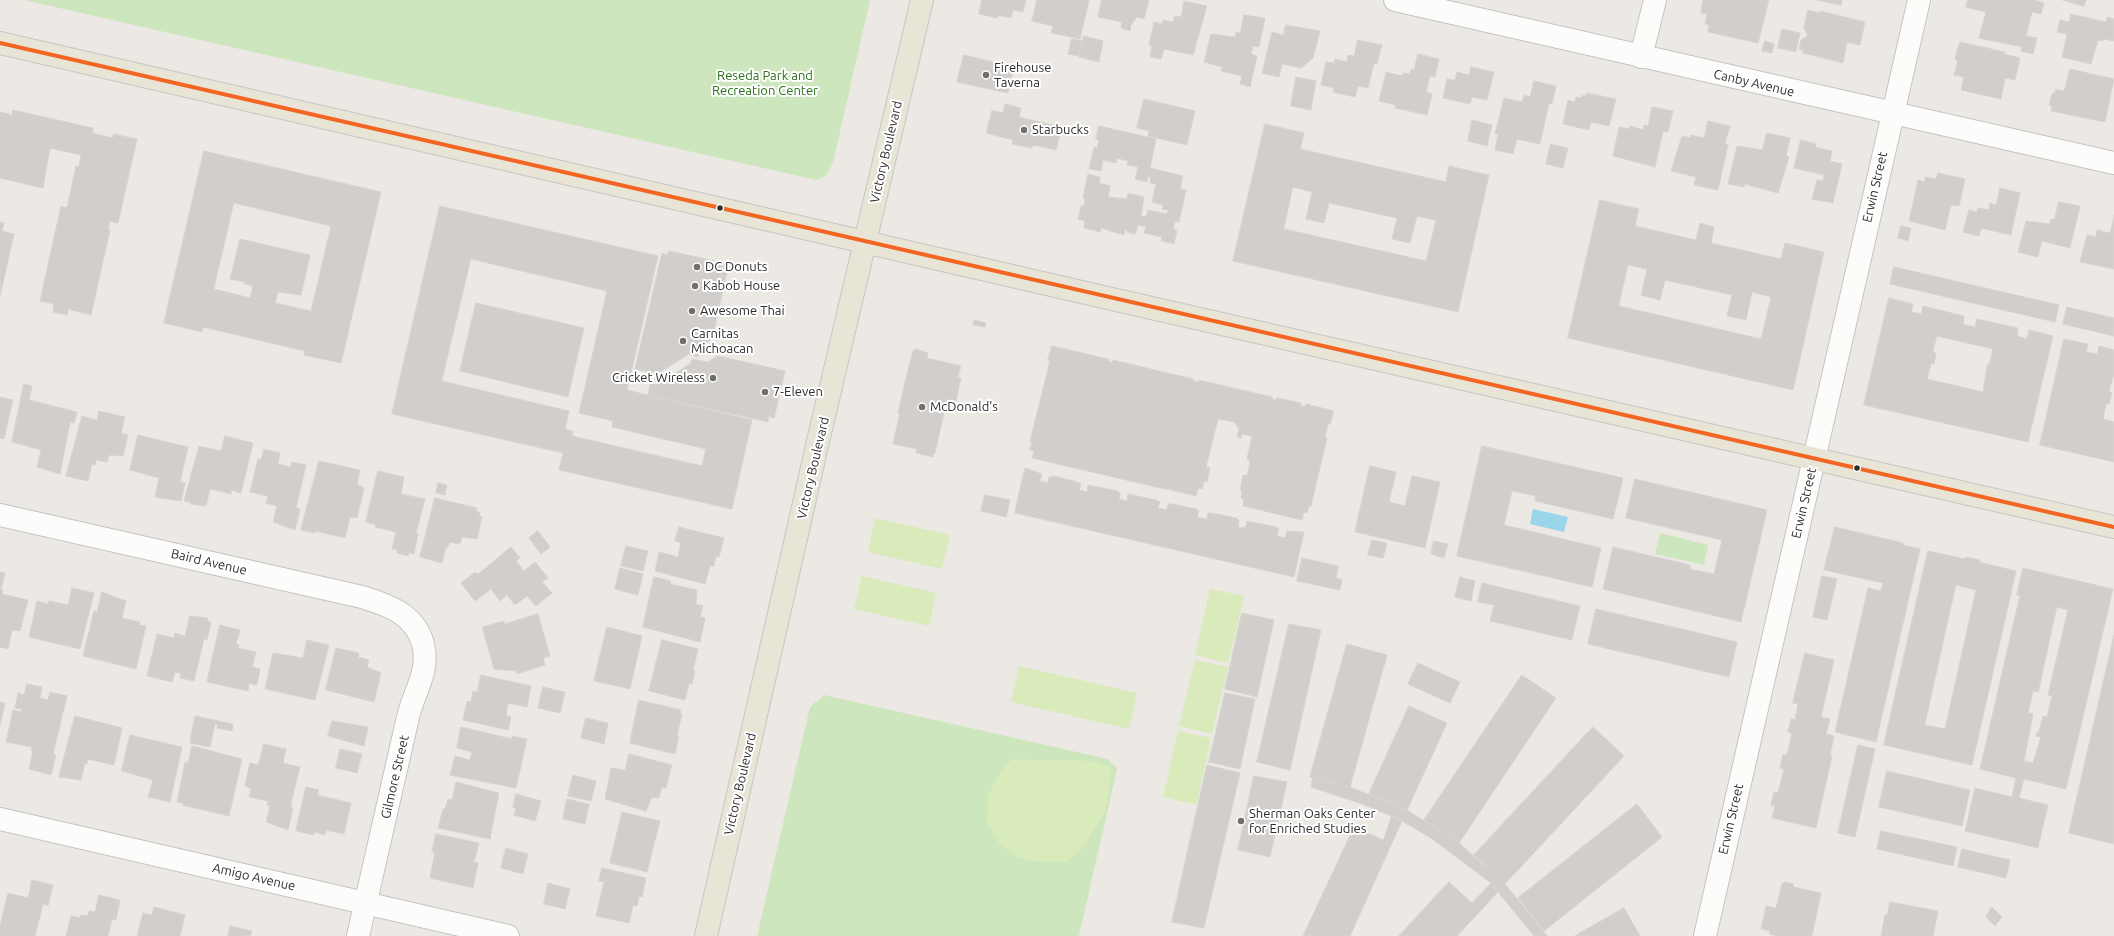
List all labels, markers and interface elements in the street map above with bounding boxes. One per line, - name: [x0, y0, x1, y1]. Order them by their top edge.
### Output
- place label: Firehouse Taverna: [994, 60, 1051, 91]
- street label: Canby Avenue: [1712, 66, 1796, 100]
- park label: Reseda Park and Recreation Center: [712, 68, 818, 99]
- marker: Firehouse Taverna: [981, 70, 991, 80]
- street label: Victory Boulevard: [867, 99, 905, 205]
- place label: Starbucks: [1032, 122, 1089, 138]
- marker: Starbucks: [1019, 125, 1029, 135]
- street label: Erwin Street: [1859, 150, 1891, 224]
- unlabelled marker: [715, 203, 725, 213]
- place label: DC Donuts: [705, 259, 768, 275]
- marker: DC Donuts: [692, 262, 702, 272]
- place label: Kabob House: [703, 278, 780, 294]
- marker: Kabob House: [690, 281, 700, 291]
- place label: Awesome Thai: [700, 303, 785, 319]
- marker: Awesome Thai: [687, 306, 697, 316]
- place label: Carnitas Michoacan: [691, 326, 753, 357]
- marker: Carnitas Michoacan: [678, 336, 688, 346]
- place label: Cricket Wireless: [612, 370, 705, 386]
- marker: Cricket Wireless: [708, 373, 718, 383]
- place label: 7-Eleven: [773, 384, 823, 400]
- marker: 7-Eleven: [760, 387, 770, 397]
- place label: McDonald's: [930, 399, 998, 415]
- marker: McDonald's: [917, 402, 927, 412]
- street label: Victory Boulevard: [794, 415, 832, 521]
- unlabelled marker: [1852, 463, 1862, 473]
- street label: Erwin Street: [1788, 466, 1820, 540]
- street label: Baird Avenue: [170, 546, 248, 578]
- street label: Victory Boulevard: [721, 731, 759, 837]
- street label: Gilmore Street: [378, 734, 412, 820]
- street label: Erwin Street: [1715, 782, 1747, 856]
- place label: Sherman Oaks Center for Enriched Studies: [1249, 806, 1375, 837]
- marker: Sherman Oaks Center for Enriched Studies: [1236, 816, 1246, 826]
- street label: Amigo Avenue: [211, 860, 297, 894]

